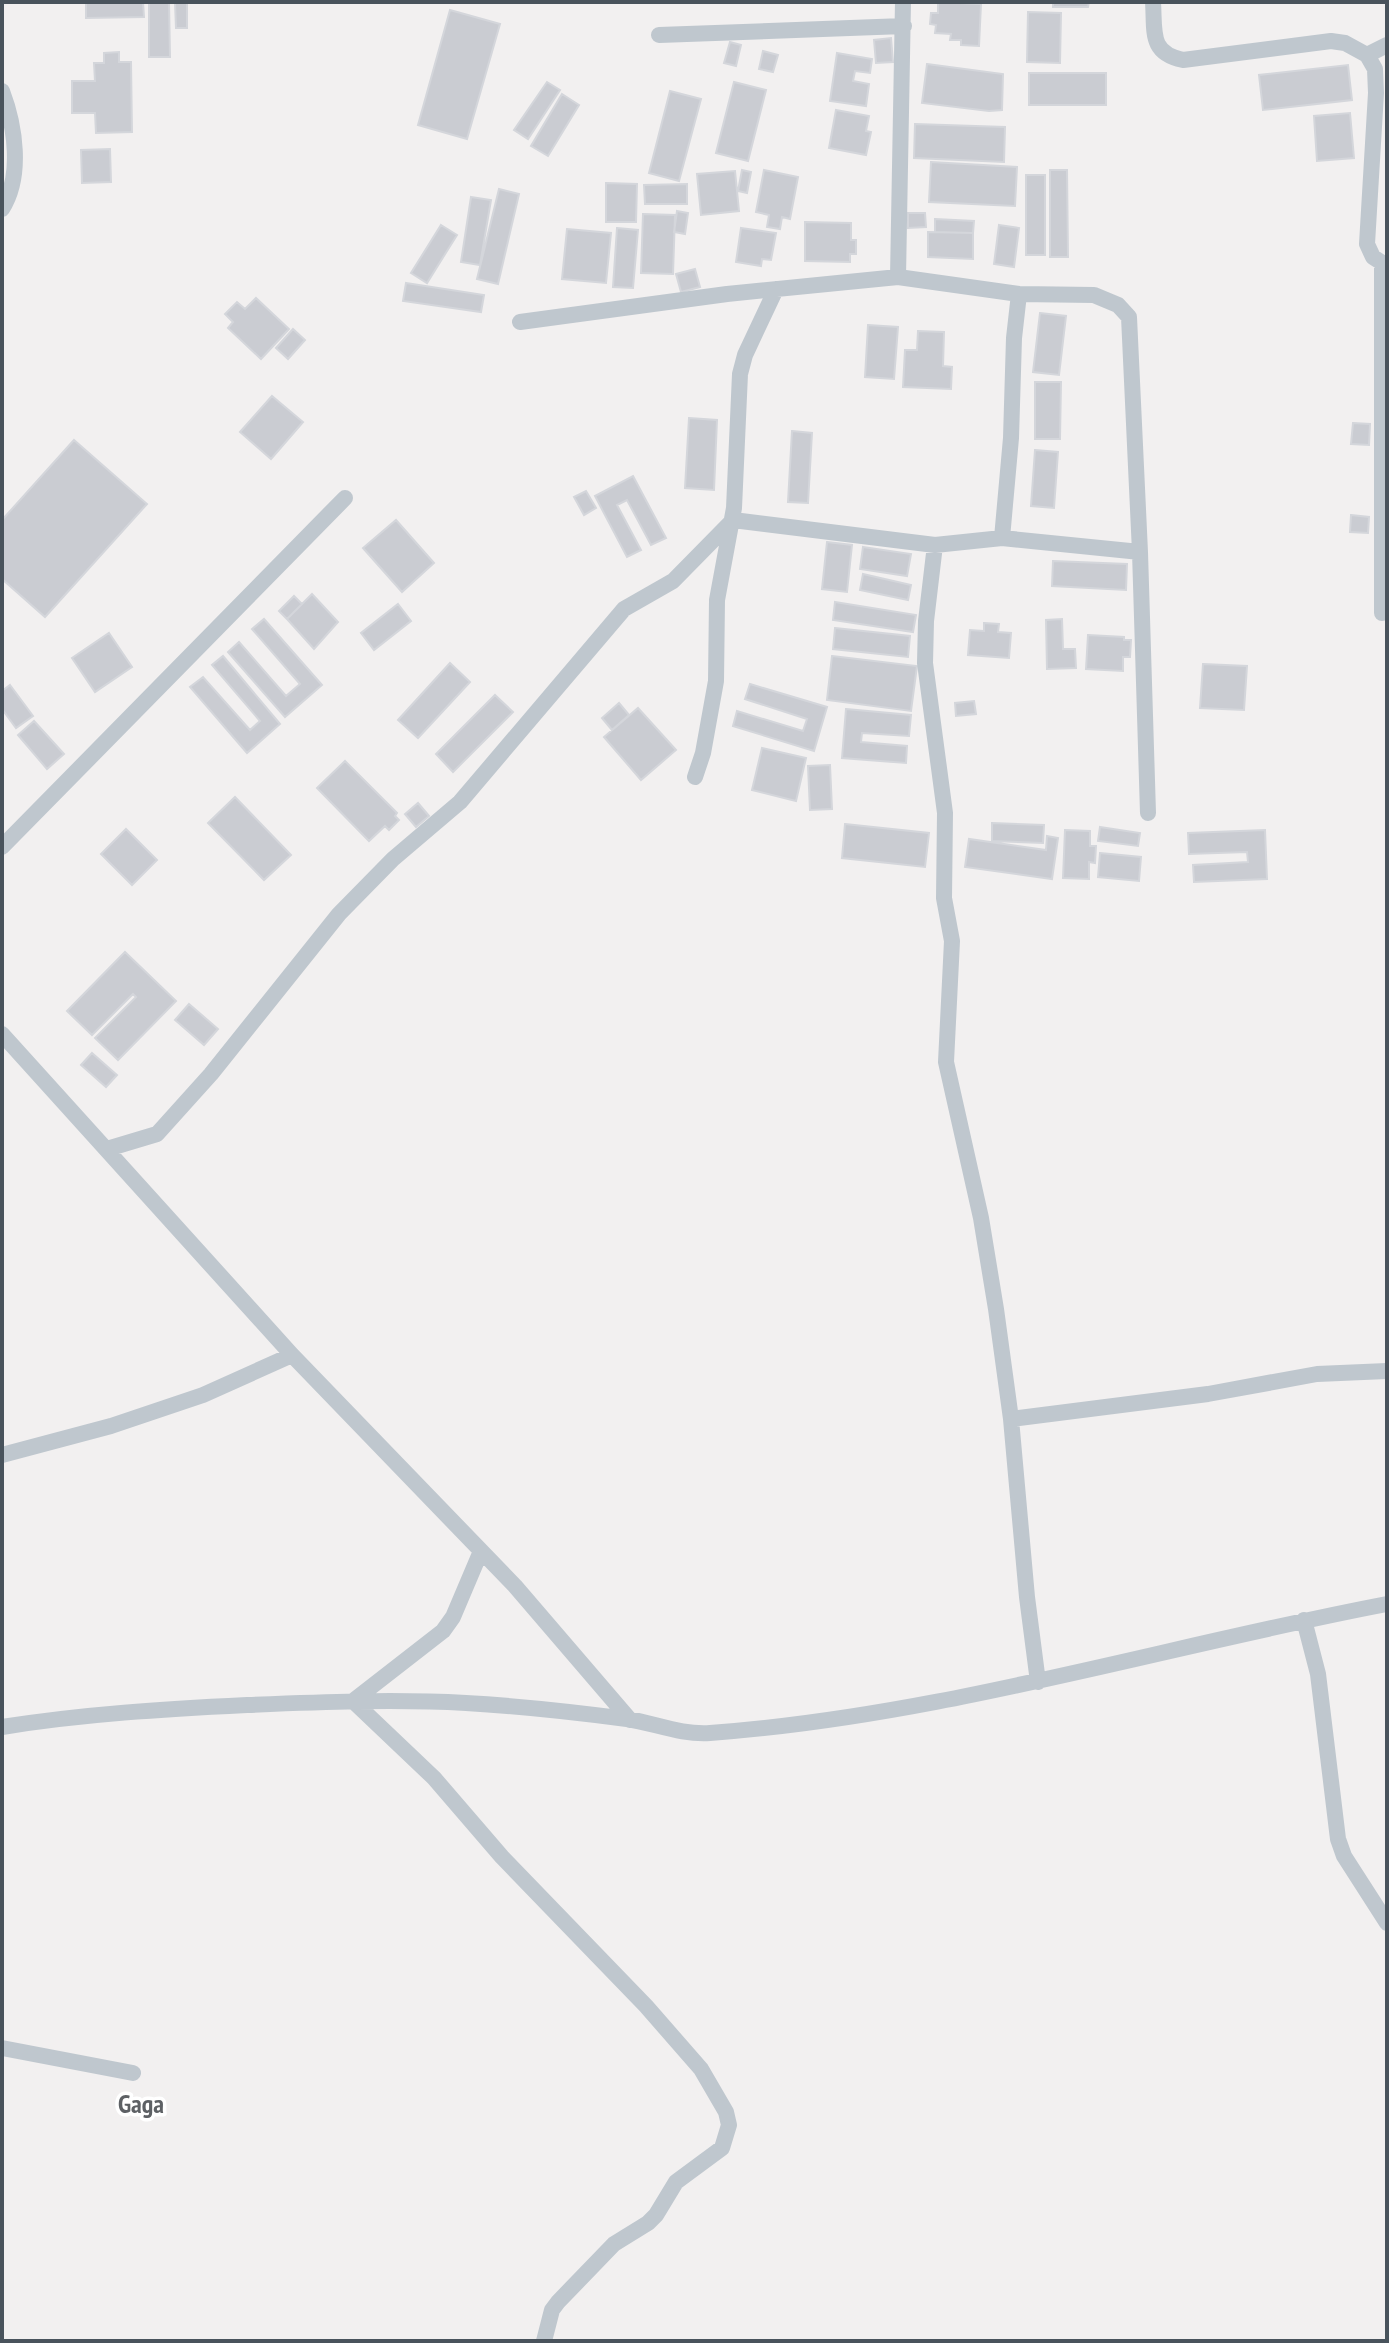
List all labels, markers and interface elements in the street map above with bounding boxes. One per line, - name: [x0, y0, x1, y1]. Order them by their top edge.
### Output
- district label: Gaga: [118, 2087, 164, 2120]

